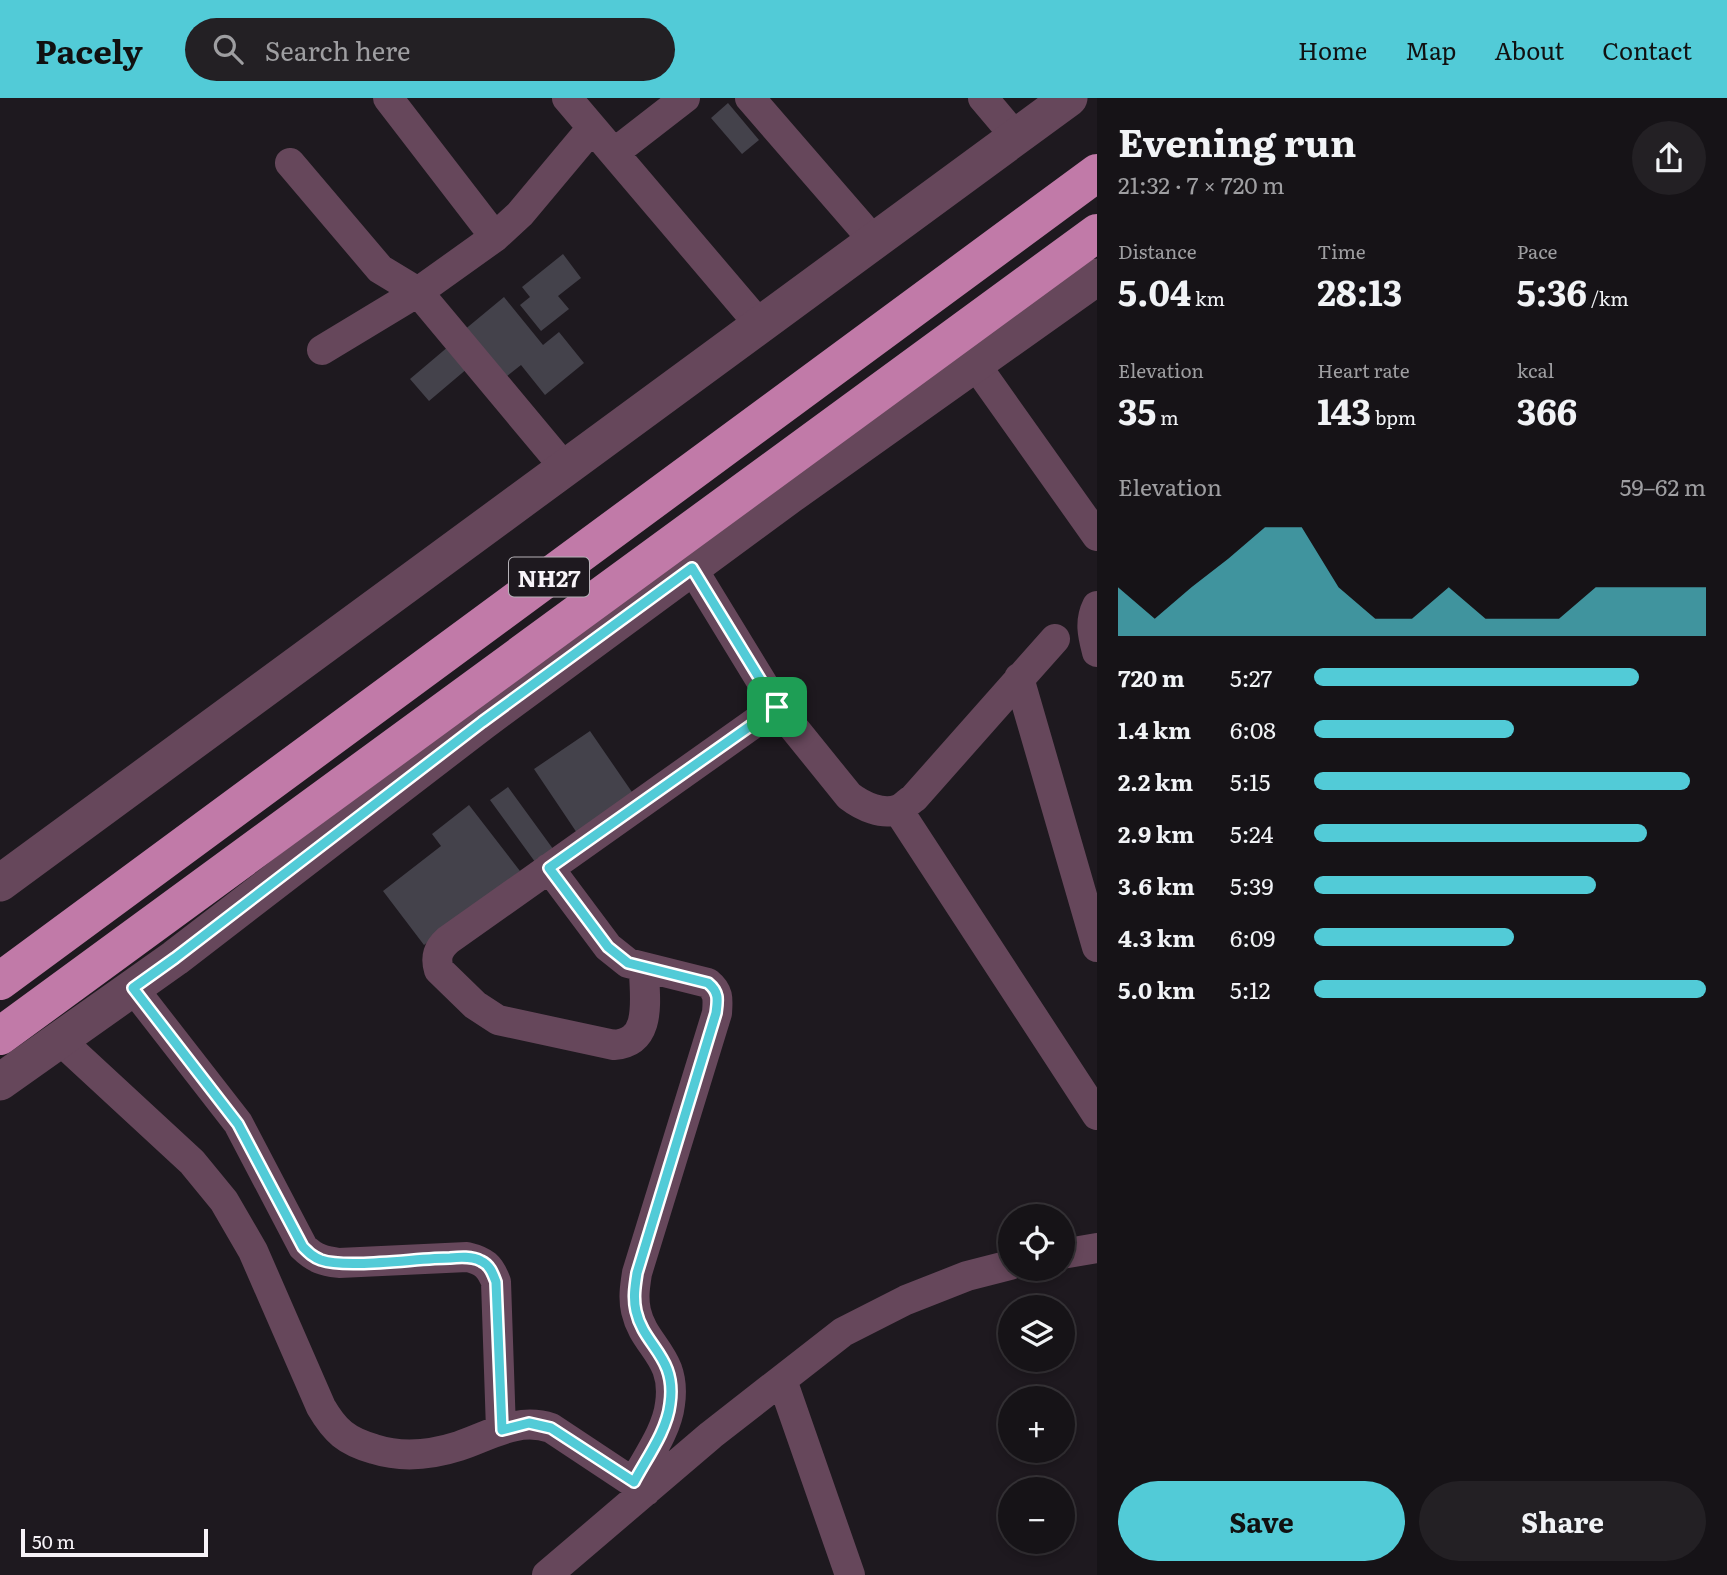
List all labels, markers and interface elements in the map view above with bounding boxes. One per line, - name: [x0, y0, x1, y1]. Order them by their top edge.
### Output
- search box: [185, 18, 675, 81]
- text: Pacely: [35, 25, 143, 74]
- icon: search: [209, 30, 247, 68]
- text: Search here: [265, 30, 411, 69]
- text: Home: [1298, 32, 1367, 67]
- text: Map: [1405, 32, 1456, 67]
- text: About: [1494, 32, 1564, 67]
- text: Contact: [1602, 32, 1692, 67]
- text: Evening run: [1118, 112, 1356, 169]
- button: share: [1632, 121, 1706, 195]
- text: 21:32 · 7 × 720 m: [1118, 167, 1285, 201]
- text: Distance: [1118, 237, 1197, 265]
- text: Time: [1317, 237, 1366, 265]
- text: Pace: [1517, 237, 1557, 265]
- text: 5.04: [1118, 265, 1191, 317]
- text: 28:13: [1317, 265, 1402, 317]
- text: 5:36: [1517, 265, 1587, 317]
- text: km: [1191, 284, 1225, 312]
- text: /km: [1587, 284, 1629, 312]
- text: Elevation: [1118, 356, 1204, 384]
- text: Heart rate: [1317, 356, 1410, 384]
- text: kcal: [1517, 356, 1554, 384]
- text: 35: [1118, 384, 1156, 436]
- text: 143: [1317, 384, 1371, 436]
- text: 366: [1517, 384, 1577, 436]
- text: m: [1156, 403, 1179, 431]
- text: bpm: [1371, 403, 1416, 431]
- text: Elevation: [1118, 469, 1222, 503]
- text: 59–62 m: [1620, 469, 1706, 503]
- road number: NH27: [509, 558, 589, 597]
- text: 720 m: [1118, 660, 1185, 694]
- text: 5:27: [1230, 660, 1272, 694]
- pin: [747, 677, 807, 737]
- icon: arrive: [758, 688, 796, 726]
- text: 1.4 km: [1118, 712, 1191, 746]
- text: 6:08: [1230, 712, 1276, 746]
- text: 2.2 km: [1118, 764, 1193, 798]
- text: 5:15: [1230, 764, 1270, 798]
- text: 2.9 km: [1118, 816, 1194, 850]
- text: 5:24: [1230, 816, 1273, 850]
- text: 3.6 km: [1118, 868, 1195, 902]
- text: 5:39: [1230, 868, 1274, 902]
- text: 4.3 km: [1118, 920, 1195, 954]
- text: 6:09: [1230, 920, 1275, 954]
- text: 5.0 km: [1118, 972, 1195, 1006]
- text: 5:12: [1230, 972, 1270, 1006]
- map controls: [998, 1204, 1075, 1554]
- button: locate: [998, 1204, 1075, 1281]
- button: layers: [998, 1295, 1075, 1372]
- button: +: [998, 1386, 1075, 1463]
- button: −: [998, 1477, 1075, 1554]
- button: Save: [1118, 1481, 1405, 1561]
- button: Share: [1419, 1481, 1706, 1561]
- scale bar: [21, 1526, 208, 1558]
- text: 50 m: [32, 1527, 75, 1555]

